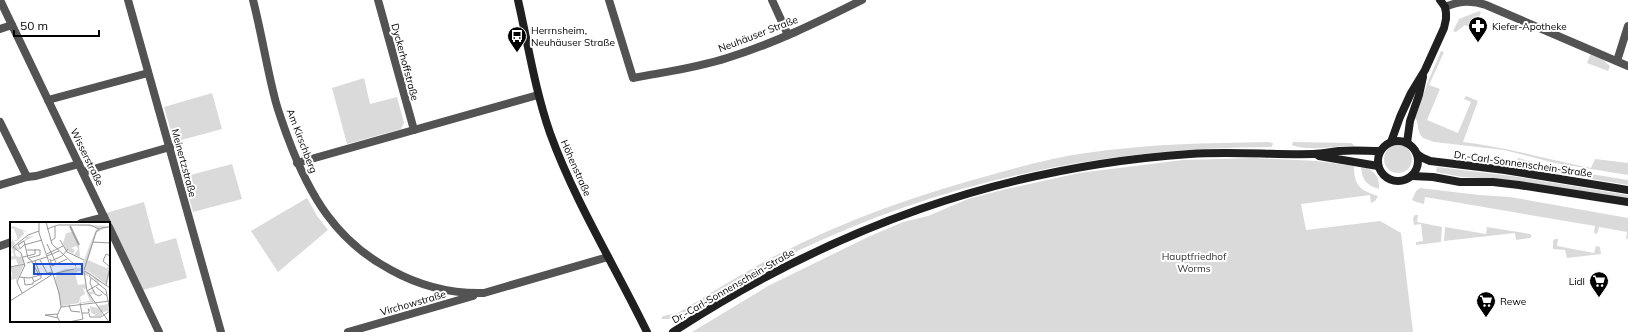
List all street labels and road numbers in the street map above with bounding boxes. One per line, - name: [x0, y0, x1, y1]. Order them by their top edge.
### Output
- street label: Neuhäuser Straße: [716, 13, 800, 55]
- street label: Dyckerhoffstraße: [388, 22, 422, 102]
- street label: Am Kirschberg: [284, 107, 320, 175]
- street label: Wisserstraße: [68, 126, 106, 188]
- street label: Meinertzstraße: [169, 128, 199, 198]
- street label: Höhenstraße: [558, 138, 594, 198]
- street label: Dr.-Carl-Sonnenschein-Straße: [1453, 148, 1593, 180]
- street label: Dr.-Carl-Sonnenschein-Straße: [669, 246, 797, 326]
- street label: Virchowstraße: [379, 287, 447, 319]

